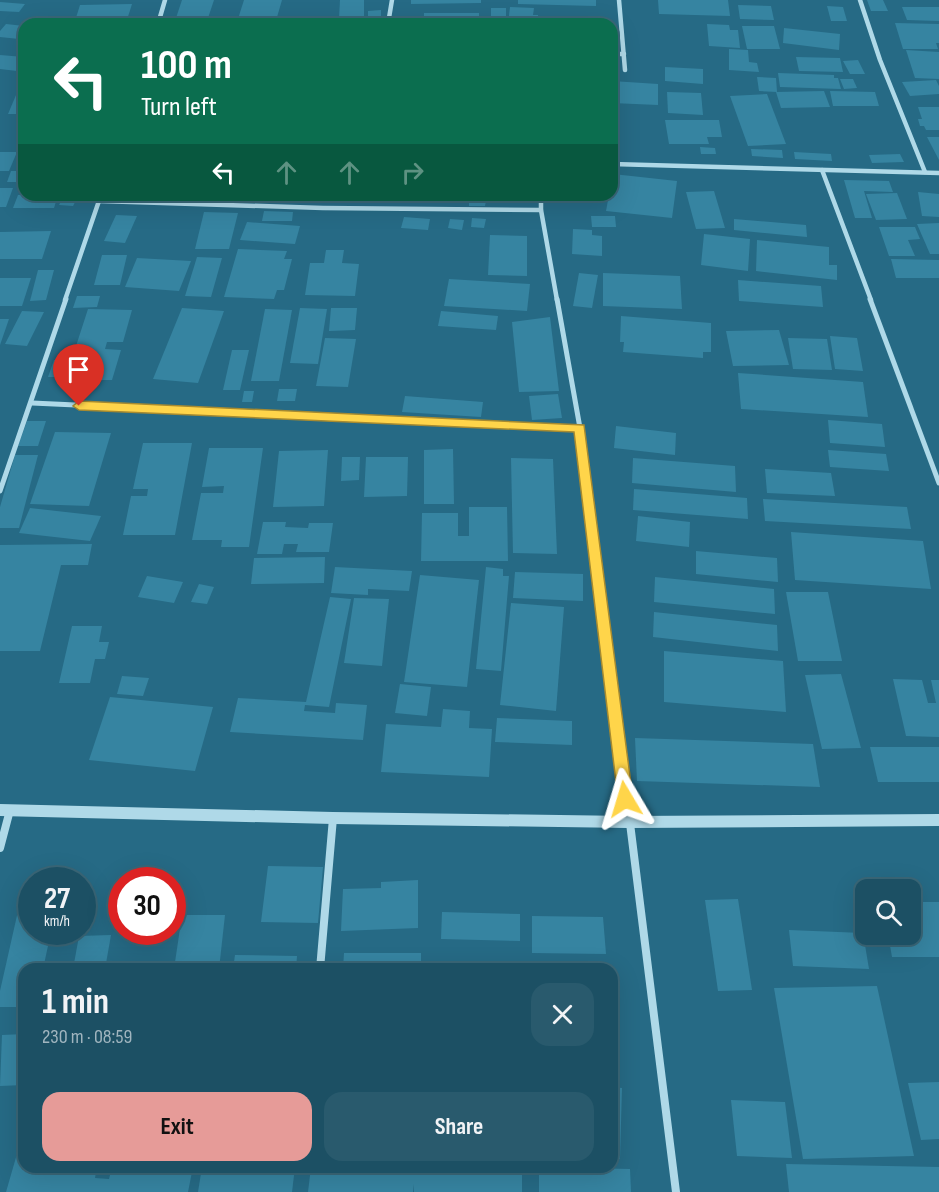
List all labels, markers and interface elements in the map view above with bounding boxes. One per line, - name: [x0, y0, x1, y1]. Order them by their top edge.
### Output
- text: 100 m: [141, 40, 232, 91]
- icon: left: [42, 42, 120, 120]
- text: Turn left: [141, 91, 217, 123]
- icon: left: [207, 156, 240, 189]
- icon: ahead: [270, 156, 303, 189]
- icon: ahead: [333, 156, 366, 189]
- icon: right: [396, 156, 429, 189]
- pin: [53, 344, 104, 406]
- icon: arrive: [62, 353, 95, 386]
- position arrow: [593, 767, 657, 831]
- speed limit sign: 30: [108, 867, 186, 945]
- map controls: [855, 879, 921, 945]
- button: search: [855, 879, 921, 945]
- text: 27: [44, 881, 70, 917]
- text: km/h: [44, 912, 70, 931]
- text: 1 min: [42, 981, 109, 1024]
- button: close: [531, 983, 594, 1046]
- text: 230 m · 08:59: [42, 1025, 132, 1049]
- button: Exit: [42, 1092, 312, 1161]
- button: Share: [324, 1092, 594, 1161]

